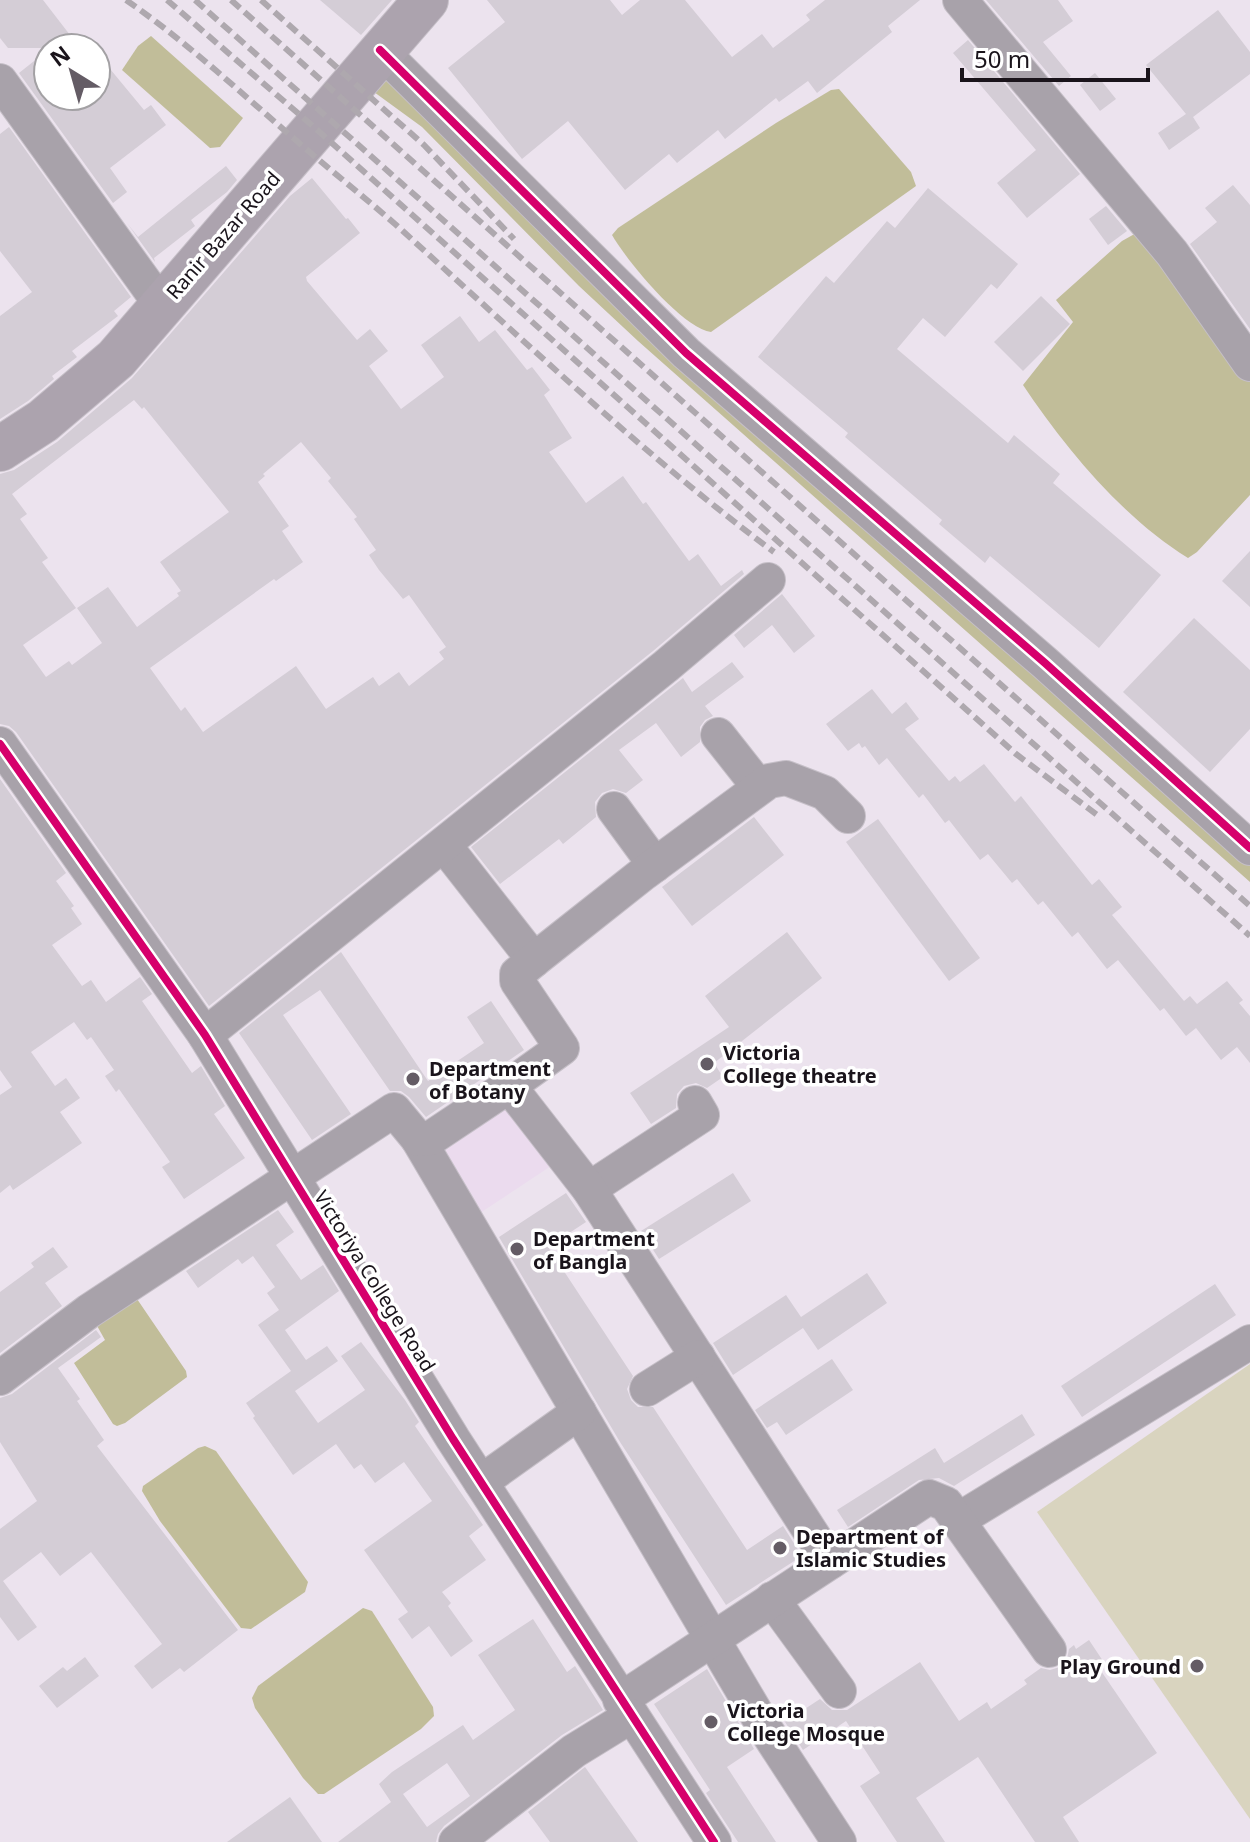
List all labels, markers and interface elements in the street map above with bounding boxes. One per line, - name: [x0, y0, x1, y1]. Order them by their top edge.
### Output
- north arrow: [32, 32, 112, 112]
- scale bar: [962, 32, 1148, 82]
- text: N: [43, 38, 76, 73]
- text: 50 m: [974, 42, 1030, 75]
- street label: Ranir Bazar Road: [160, 165, 286, 305]
- place label: Victoria College theatre: [723, 1039, 877, 1089]
- place label: Department of Botany: [429, 1055, 551, 1105]
- marker: Victoria College theatre: [698, 1055, 716, 1073]
- marker: Department of Botany: [404, 1070, 422, 1088]
- street label: Victoriya College Road: [308, 1185, 442, 1377]
- place label: Department of Bangla: [533, 1225, 655, 1275]
- marker: Department of Bangla: [508, 1240, 526, 1258]
- place label: Department of Islamic Studies: [796, 1523, 946, 1573]
- marker: Department of Islamic Studies: [771, 1539, 789, 1557]
- place label: Play Ground: [1060, 1653, 1181, 1680]
- marker: Play Ground: [1188, 1657, 1206, 1675]
- place label: Victoria College Mosque: [727, 1697, 885, 1747]
- marker: Victoria College Mosque: [702, 1713, 720, 1731]

